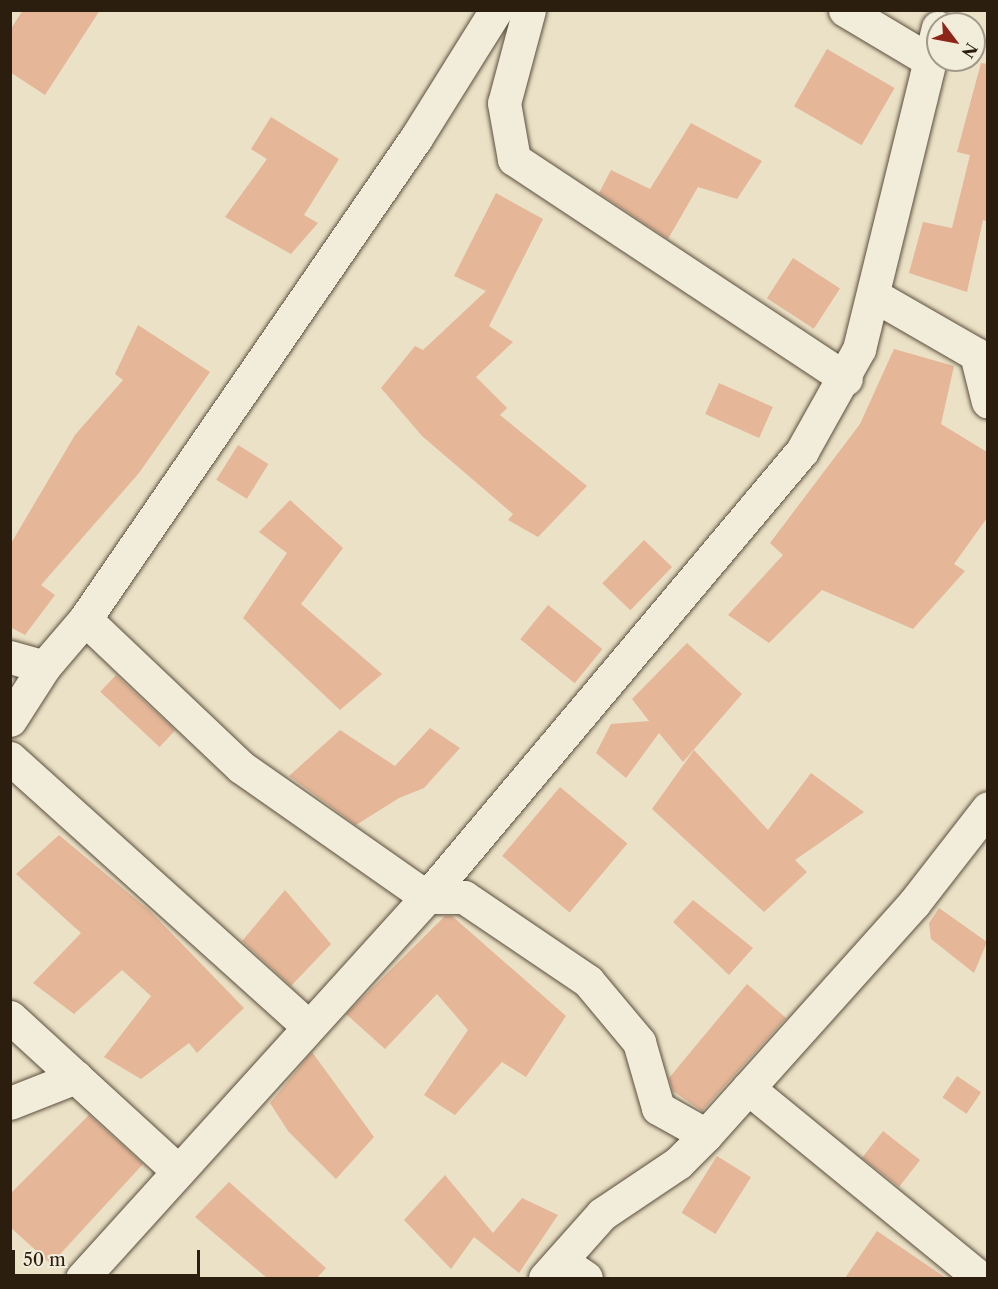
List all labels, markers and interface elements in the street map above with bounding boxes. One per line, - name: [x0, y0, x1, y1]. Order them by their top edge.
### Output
- north arrow: [926, 12, 986, 72]
- text: N: [957, 39, 982, 62]
- scale bar: [15, 1238, 202, 1276]
- text: 50 m: [23, 1249, 66, 1271]

